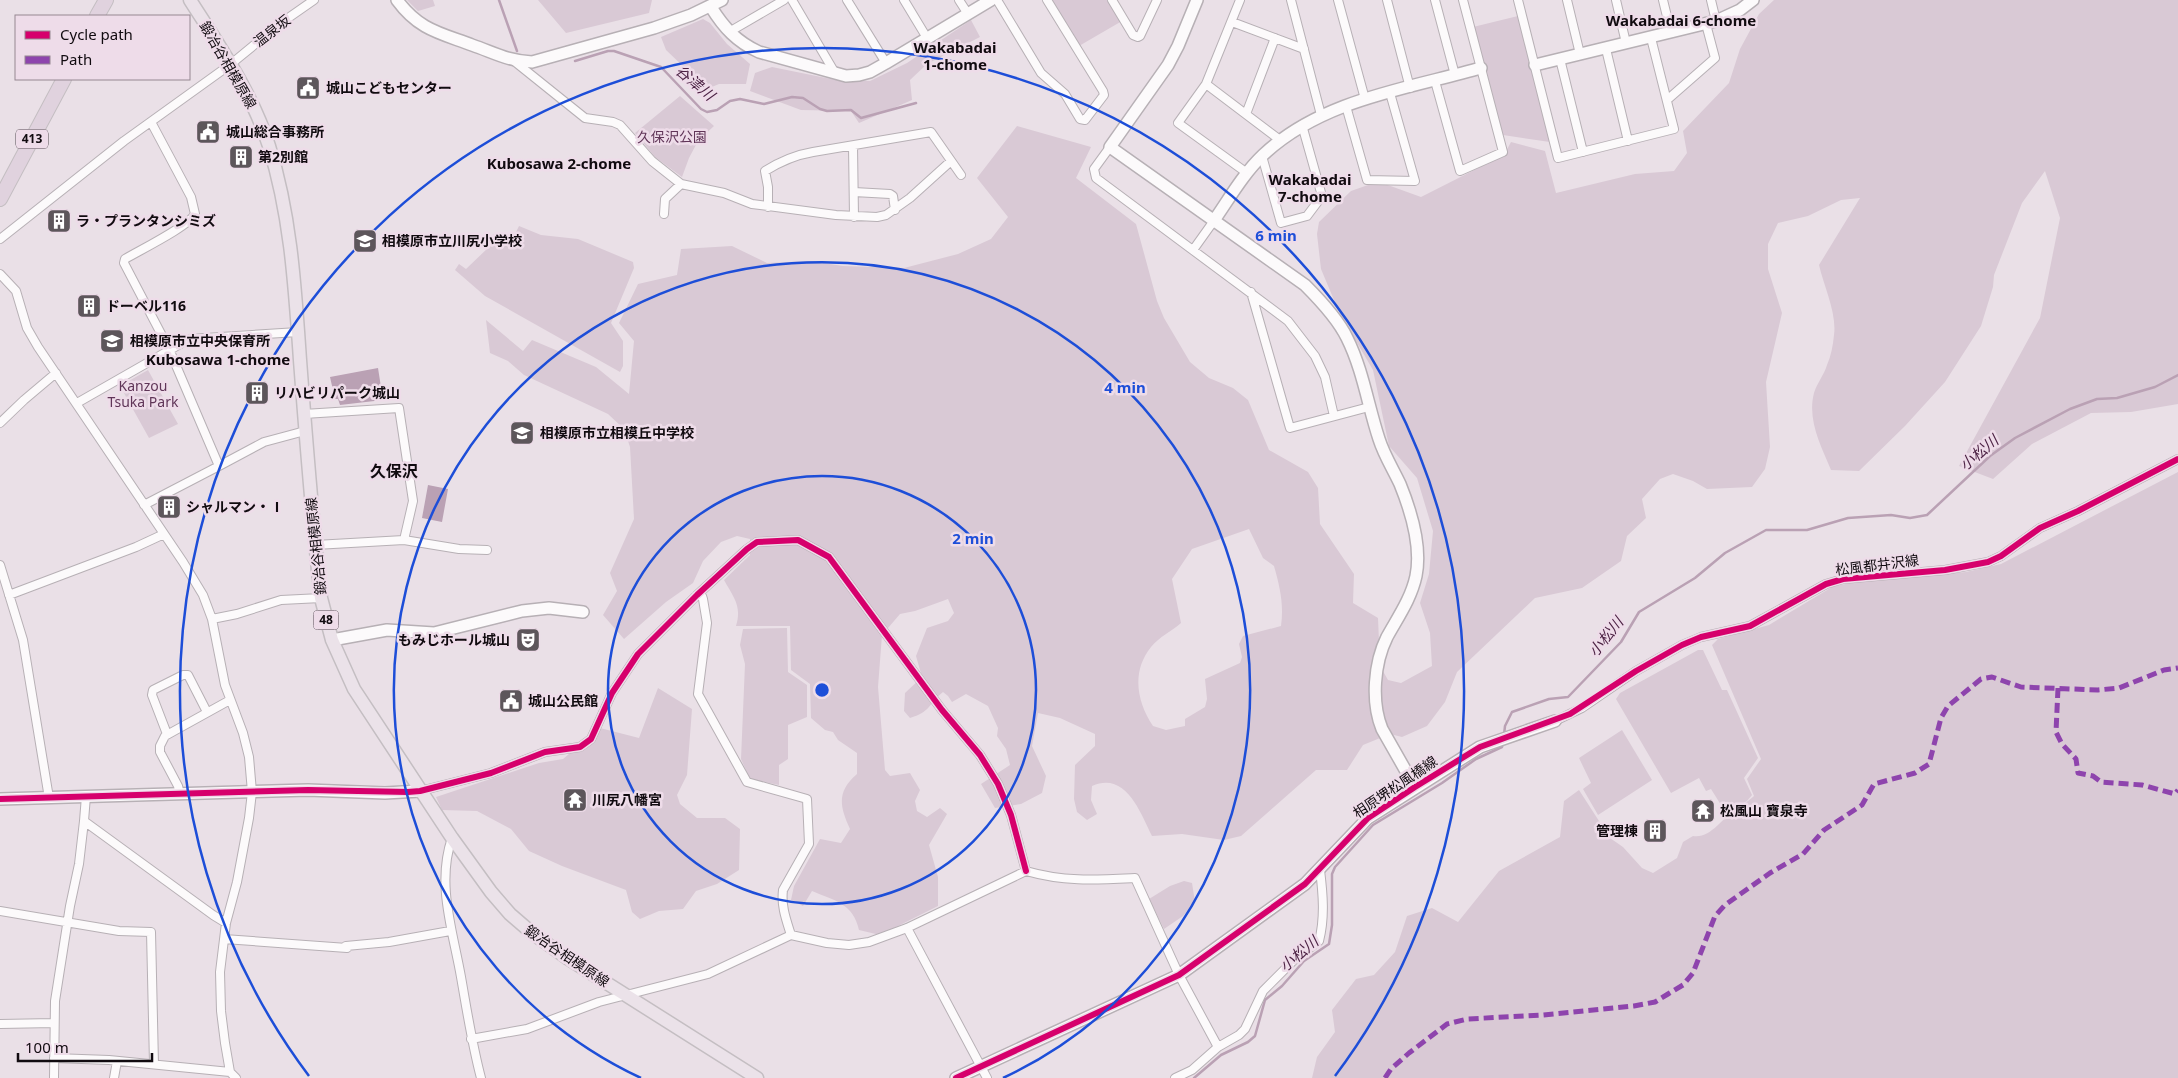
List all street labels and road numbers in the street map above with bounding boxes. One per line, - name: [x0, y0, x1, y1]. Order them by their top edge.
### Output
- street label: 温泉坂: [249, 10, 294, 51]
- street label: 鍛冶谷相模原線: [196, 18, 261, 112]
- road number: 413: [16, 130, 48, 148]
- street label: 鍛冶谷相模原線: [301, 496, 330, 596]
- street label: 松風都井沢線: [1834, 550, 1920, 579]
- road number: 48: [314, 610, 338, 630]
- street label: 相原堺松風橋線: [1349, 751, 1441, 822]
- street label: 鍛冶谷相模原線: [521, 920, 613, 991]

